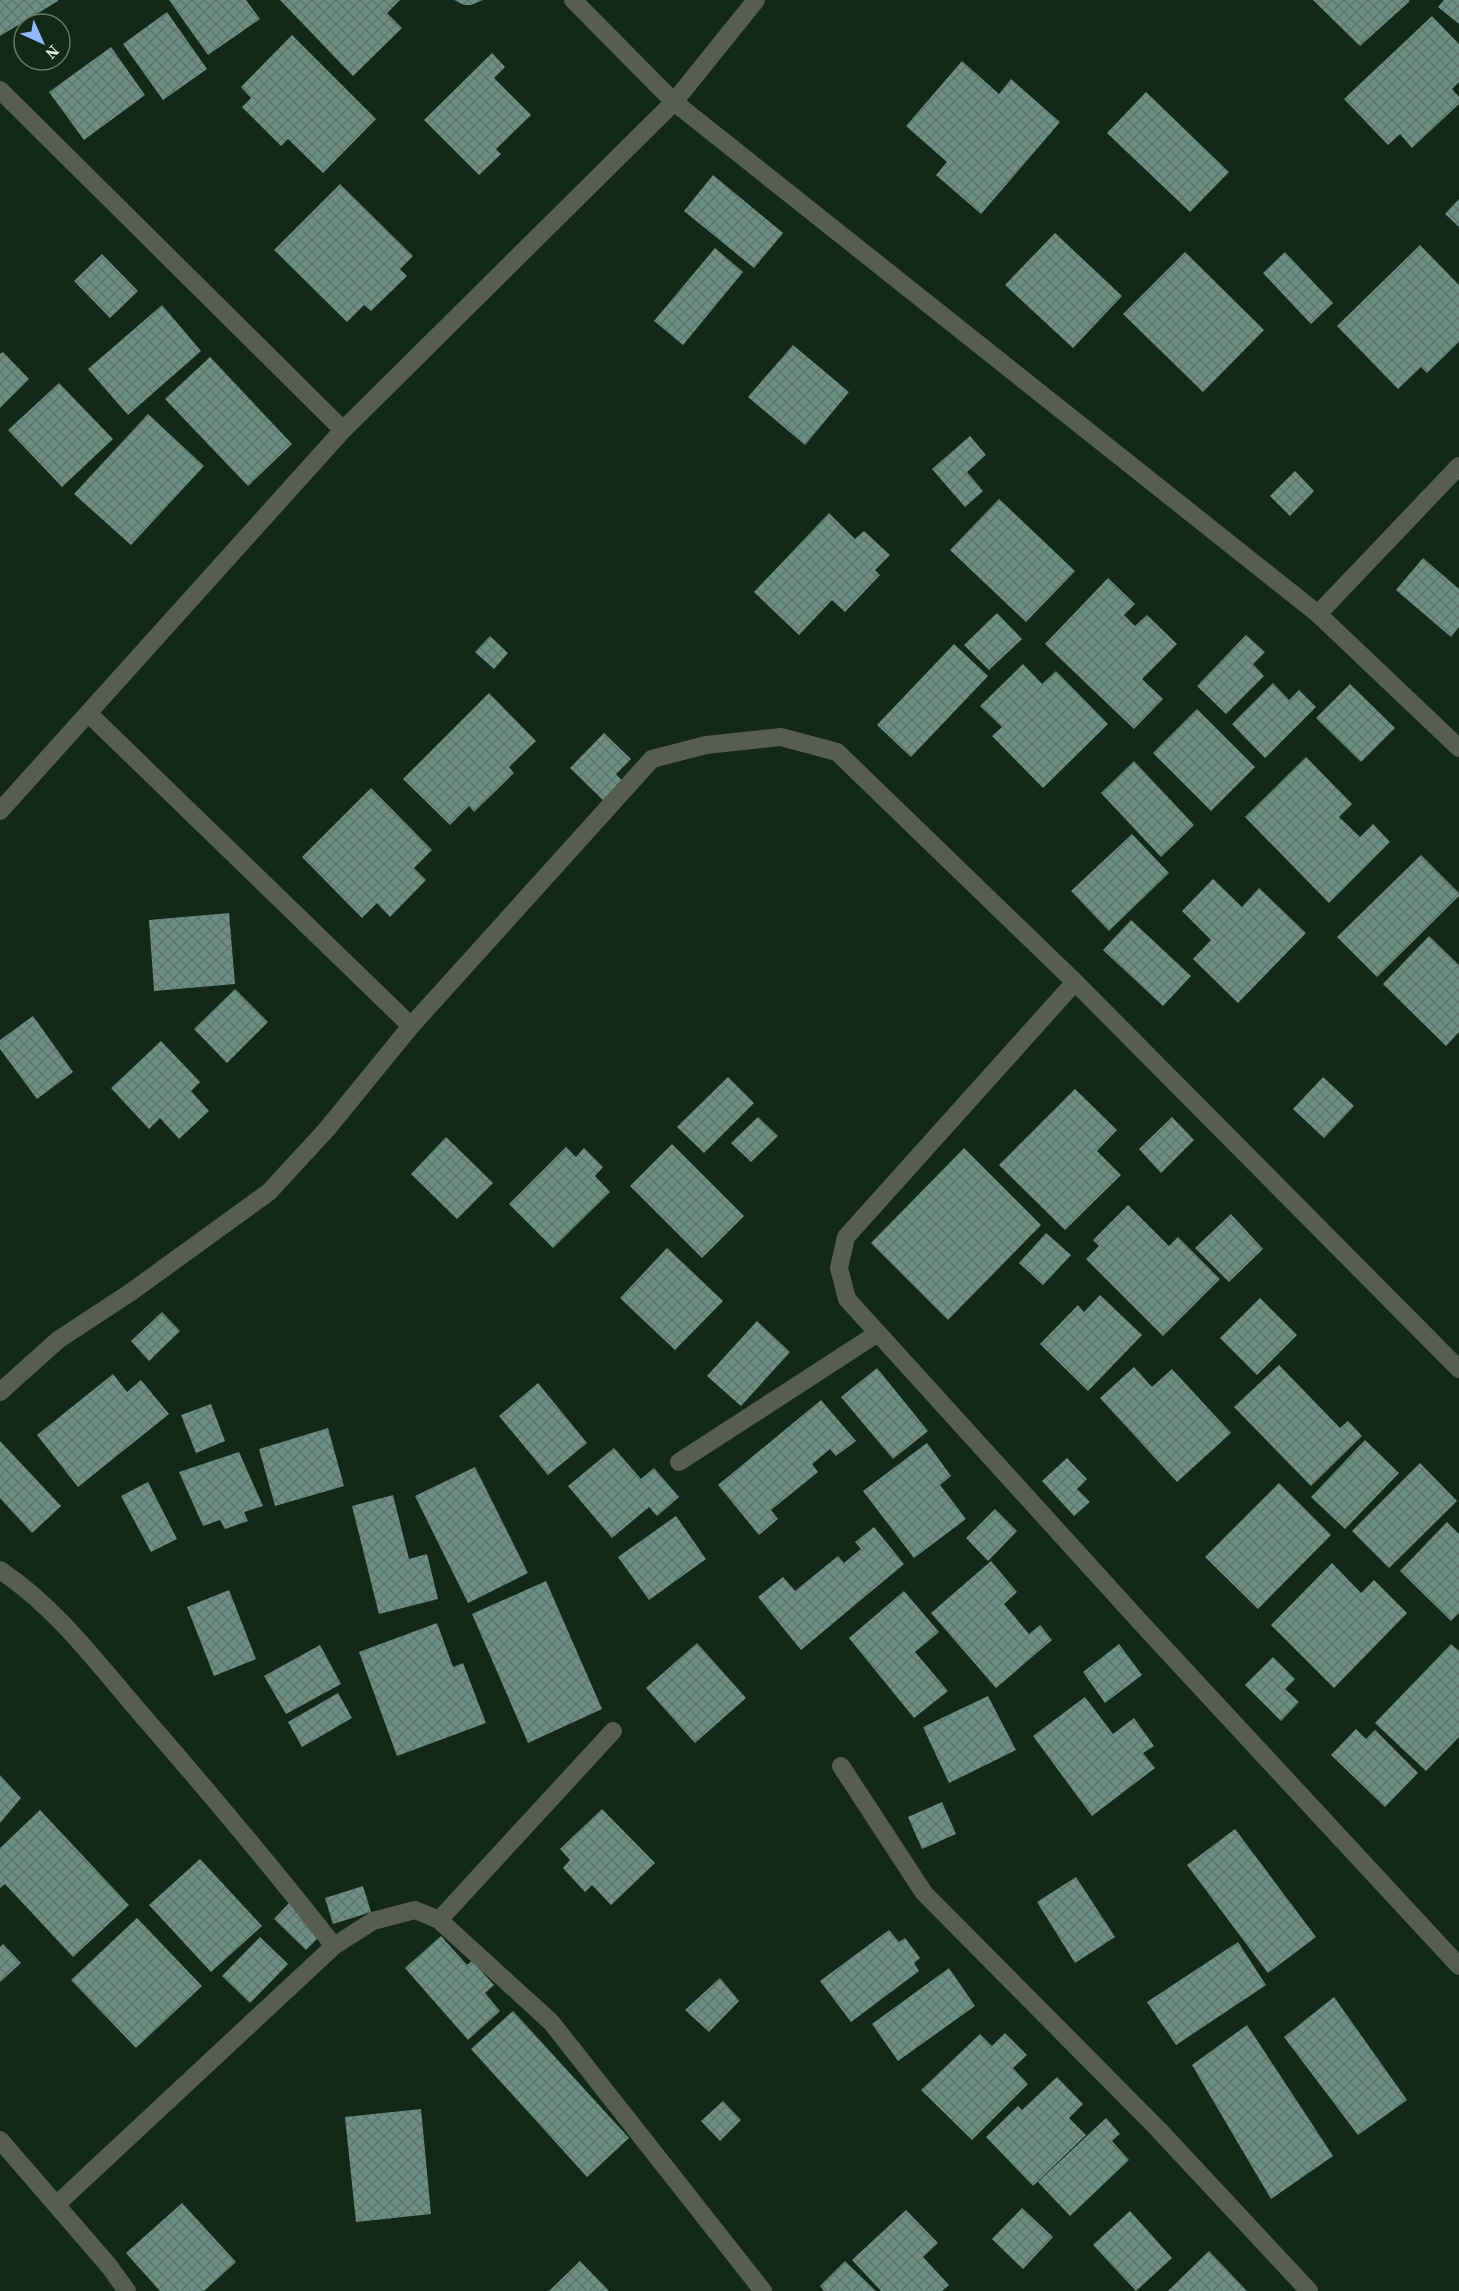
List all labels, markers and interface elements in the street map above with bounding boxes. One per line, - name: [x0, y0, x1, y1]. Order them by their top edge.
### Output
- north arrow: [12, 12, 72, 72]
- text: N: [40, 41, 65, 65]

